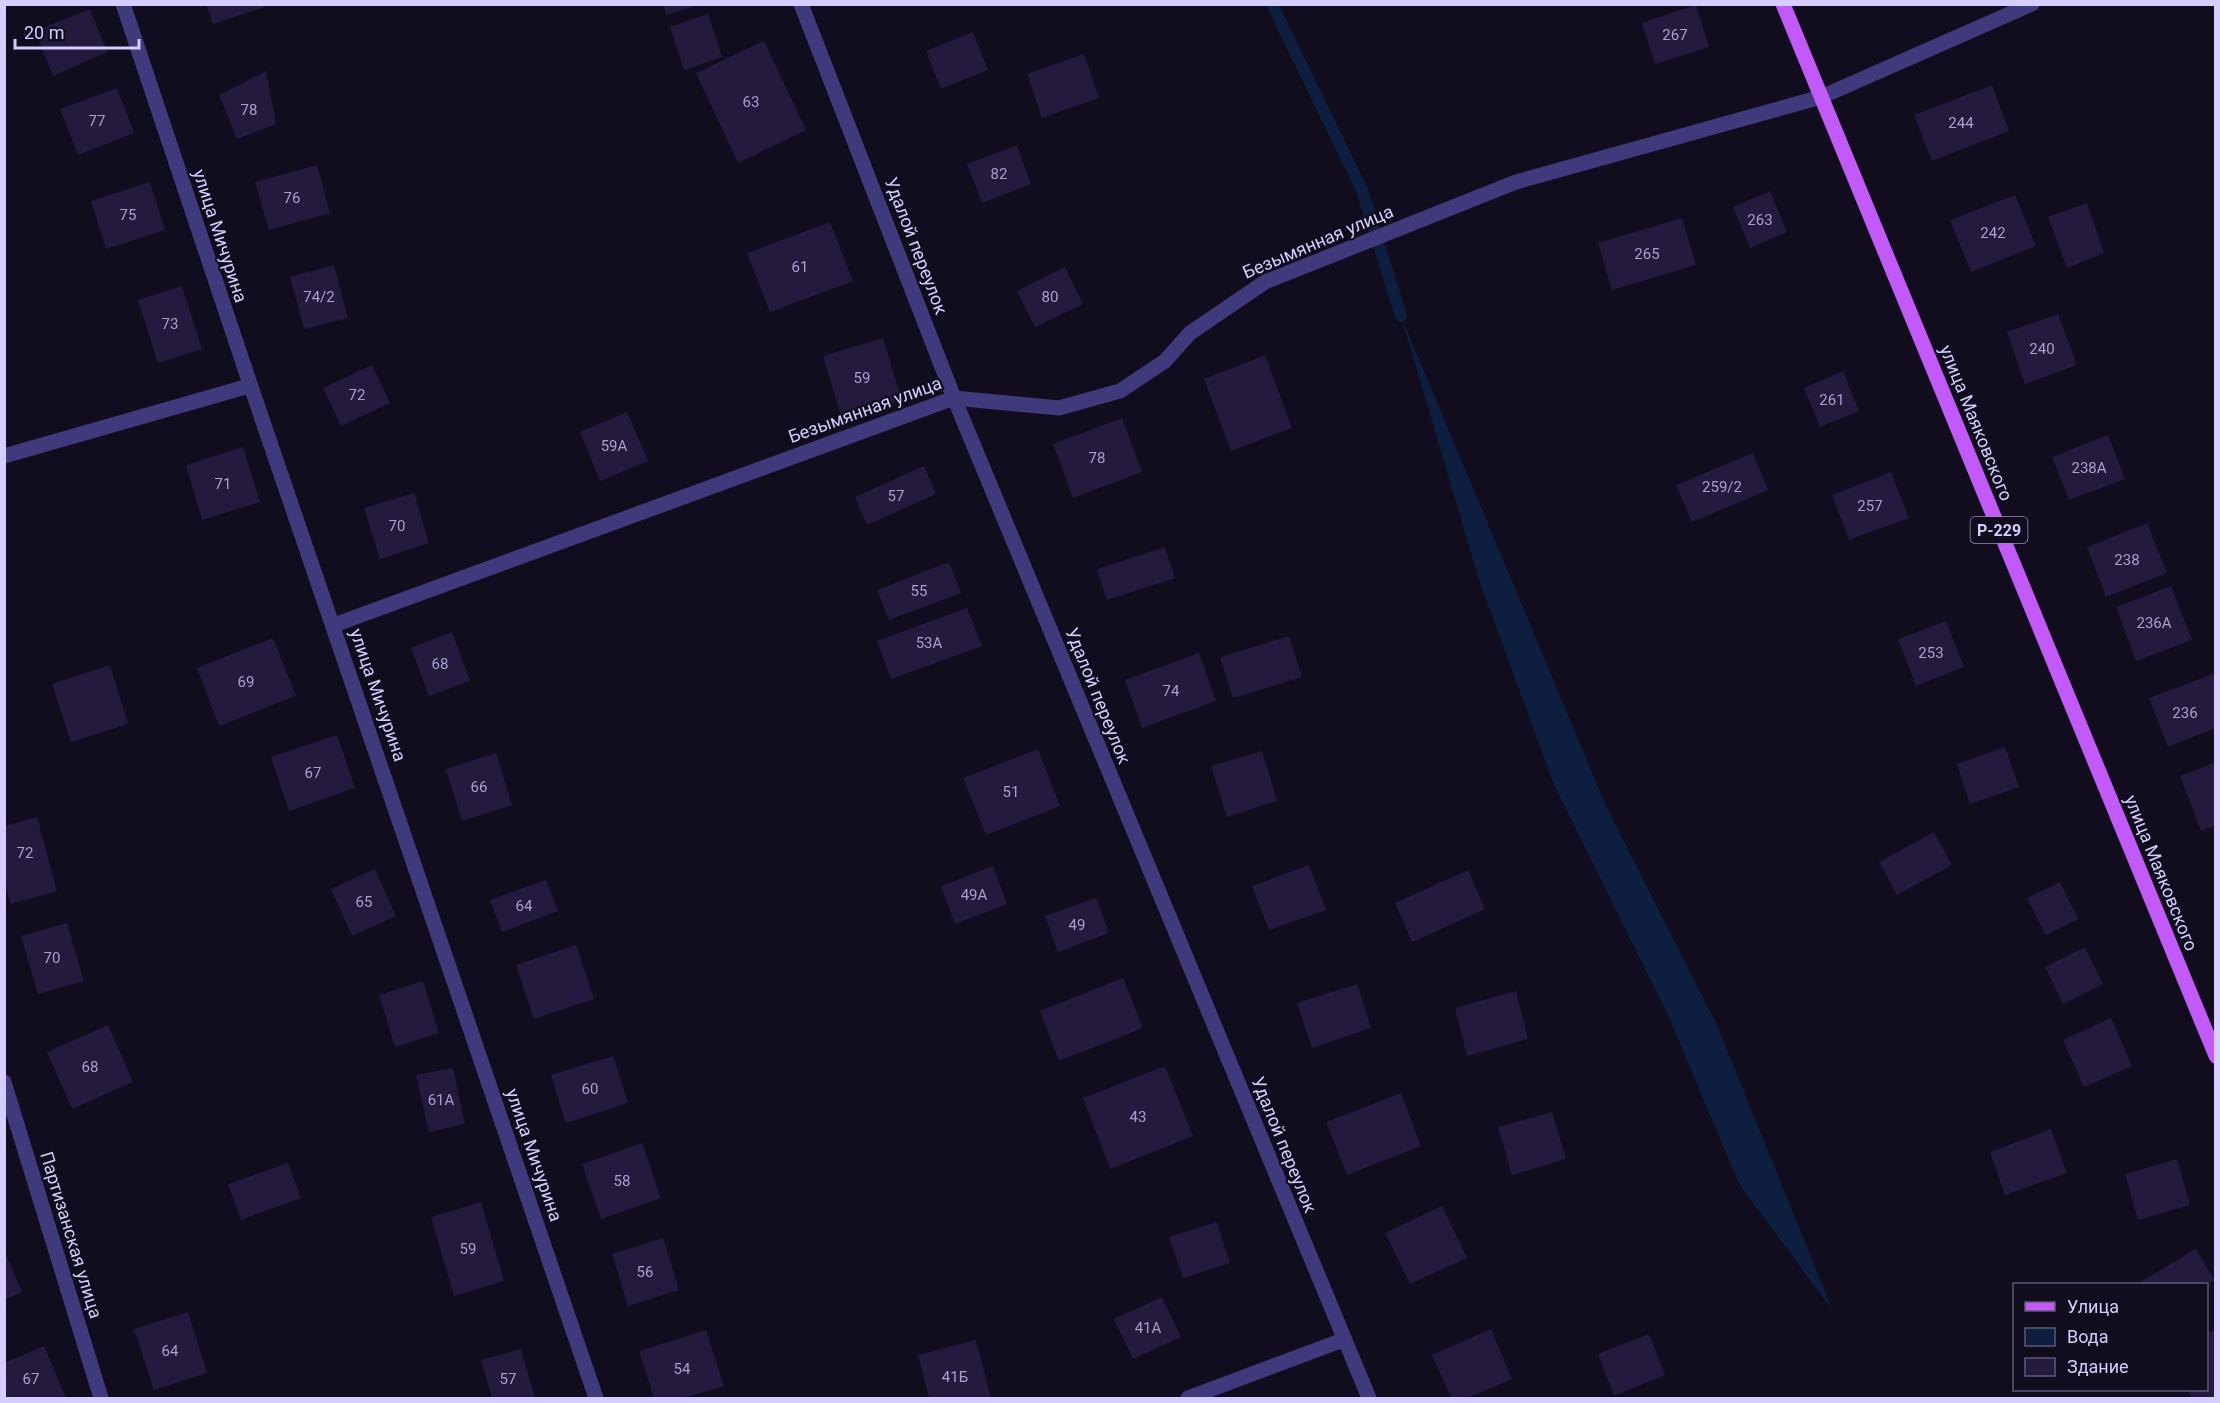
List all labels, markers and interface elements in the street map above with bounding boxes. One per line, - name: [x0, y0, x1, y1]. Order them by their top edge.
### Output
- scale bar: [15, 12, 140, 50]
- text: 20 m: [24, 22, 64, 43]
- house number: 267: [1662, 26, 1688, 44]
- house number: 63: [743, 93, 759, 111]
- house number: 78: [241, 101, 257, 119]
- house number: 77: [89, 112, 105, 130]
- house number: 244: [1948, 114, 1974, 132]
- house number: 82: [991, 165, 1007, 183]
- street label: улица Мичурина: [189, 167, 252, 305]
- street label: Удалой переулок: [881, 174, 952, 317]
- house number: 76: [284, 189, 300, 207]
- street label: Безымянная улица: [1239, 200, 1396, 283]
- house number: 75: [120, 206, 136, 224]
- house number: 263: [1747, 211, 1773, 229]
- house number: 242: [1980, 224, 2006, 242]
- house number: 265: [1634, 245, 1660, 263]
- house number: 61: [792, 258, 808, 276]
- house number: 74/2: [303, 288, 335, 306]
- house number: 80: [1042, 288, 1058, 306]
- house number: 73: [162, 315, 178, 333]
- house number: 240: [2029, 340, 2055, 358]
- street label: улица Маяковского: [1936, 342, 2017, 504]
- house number: 59: [854, 369, 870, 387]
- street label: Безымянная улица: [785, 372, 944, 447]
- house number: 72: [349, 386, 365, 404]
- house number: 261: [1819, 391, 1845, 409]
- house number: 59А: [601, 437, 628, 455]
- house number: 78: [1089, 449, 1105, 467]
- house number: 238А: [2071, 459, 2107, 477]
- house number: 71: [215, 475, 231, 493]
- house number: 259/2: [1702, 478, 1742, 496]
- house number: 57: [888, 487, 904, 505]
- house number: 257: [1857, 497, 1883, 515]
- house number: 70: [389, 517, 405, 535]
- road number: Р-229: [1970, 517, 2028, 543]
- house number: 238: [2114, 551, 2140, 569]
- house number: 55: [911, 582, 927, 600]
- house number: 236А: [2136, 614, 2172, 632]
- street label: Удалой переулок: [1062, 625, 1135, 767]
- street label: улица Мичурина: [346, 626, 411, 764]
- house number: 53А: [916, 634, 943, 652]
- house number: 253: [1918, 644, 1944, 662]
- house number: 68: [432, 655, 448, 673]
- house number: 69: [238, 673, 254, 691]
- house number: 74: [1163, 682, 1180, 700]
- house number: 236: [2172, 704, 2198, 722]
- house number: 67: [305, 764, 321, 782]
- house number: 66: [471, 778, 487, 796]
- house number: 51: [1003, 783, 1019, 801]
- street label: улица Маяковского: [2121, 792, 2202, 954]
- house number: 72: [17, 844, 33, 862]
- house number: 49А: [961, 886, 988, 904]
- house number: 65: [356, 893, 372, 911]
- house number: 64: [516, 897, 533, 915]
- house number: 49: [1069, 916, 1085, 934]
- house number: 70: [44, 949, 60, 967]
- house number: 68: [82, 1058, 98, 1076]
- street label: Удалой переулок: [1248, 1074, 1321, 1216]
- house number: 60: [582, 1080, 598, 1098]
- street label: улица Мичурина: [502, 1086, 567, 1224]
- house number: 61А: [428, 1091, 455, 1109]
- house number: 43: [1130, 1108, 1146, 1126]
- street label: Партизанская улица: [36, 1149, 107, 1321]
- house number: 58: [614, 1172, 630, 1190]
- house number: 59: [460, 1240, 476, 1258]
- house number: 56: [637, 1263, 653, 1281]
- legend: [2013, 1283, 2208, 1391]
- text: Улица: [2067, 1296, 2119, 1317]
- house number: 41А: [1135, 1319, 1162, 1337]
- text: Вода: [2067, 1326, 2109, 1347]
- house number: 64: [162, 1342, 179, 1360]
- text: Здание: [2067, 1356, 2129, 1377]
- house number: 54: [674, 1360, 691, 1378]
- house number: 41Б: [942, 1368, 968, 1386]
- house number: 67: [23, 1370, 39, 1388]
- house number: 57: [500, 1370, 516, 1388]

